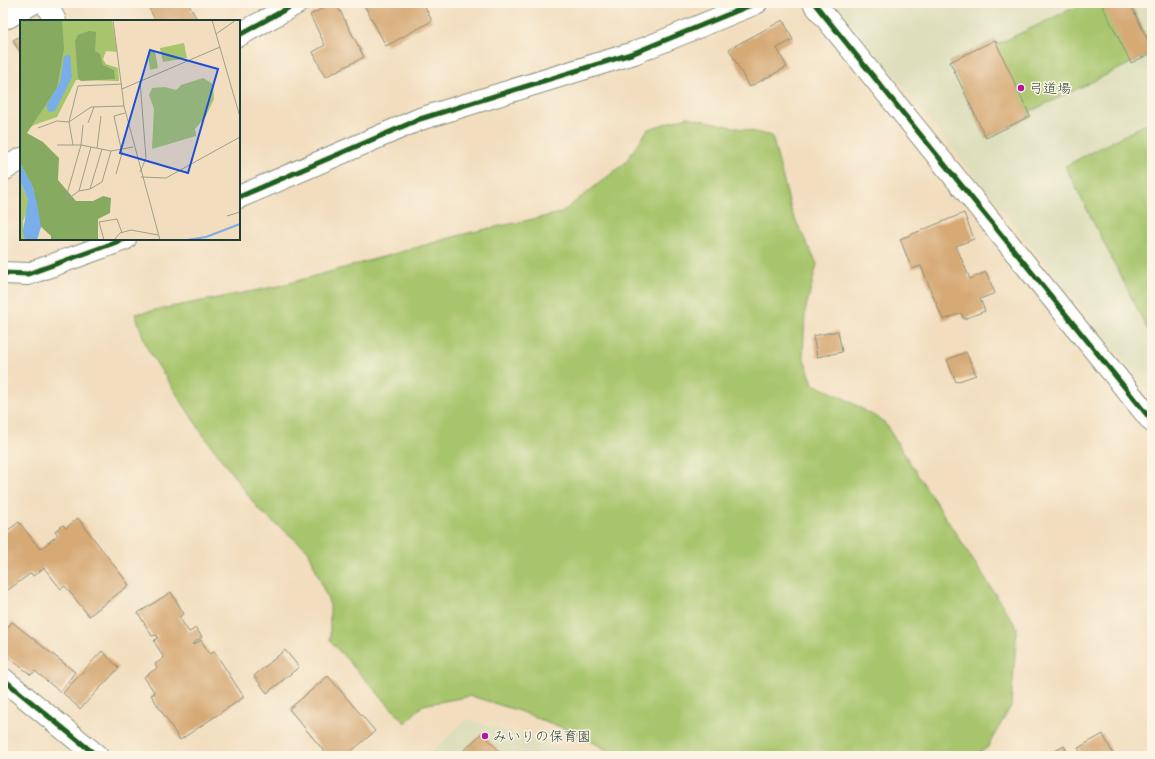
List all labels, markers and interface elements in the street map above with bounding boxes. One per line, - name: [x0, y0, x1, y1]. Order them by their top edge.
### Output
- inset map: [20, 20, 240, 240]
- place label: 弓道場: [1029, 80, 1071, 97]
- marker: 弓道場: [1016, 83, 1026, 93]
- place label: みいりの保育園: [493, 728, 591, 745]
- marker: みいりの保育園: [480, 731, 490, 741]

